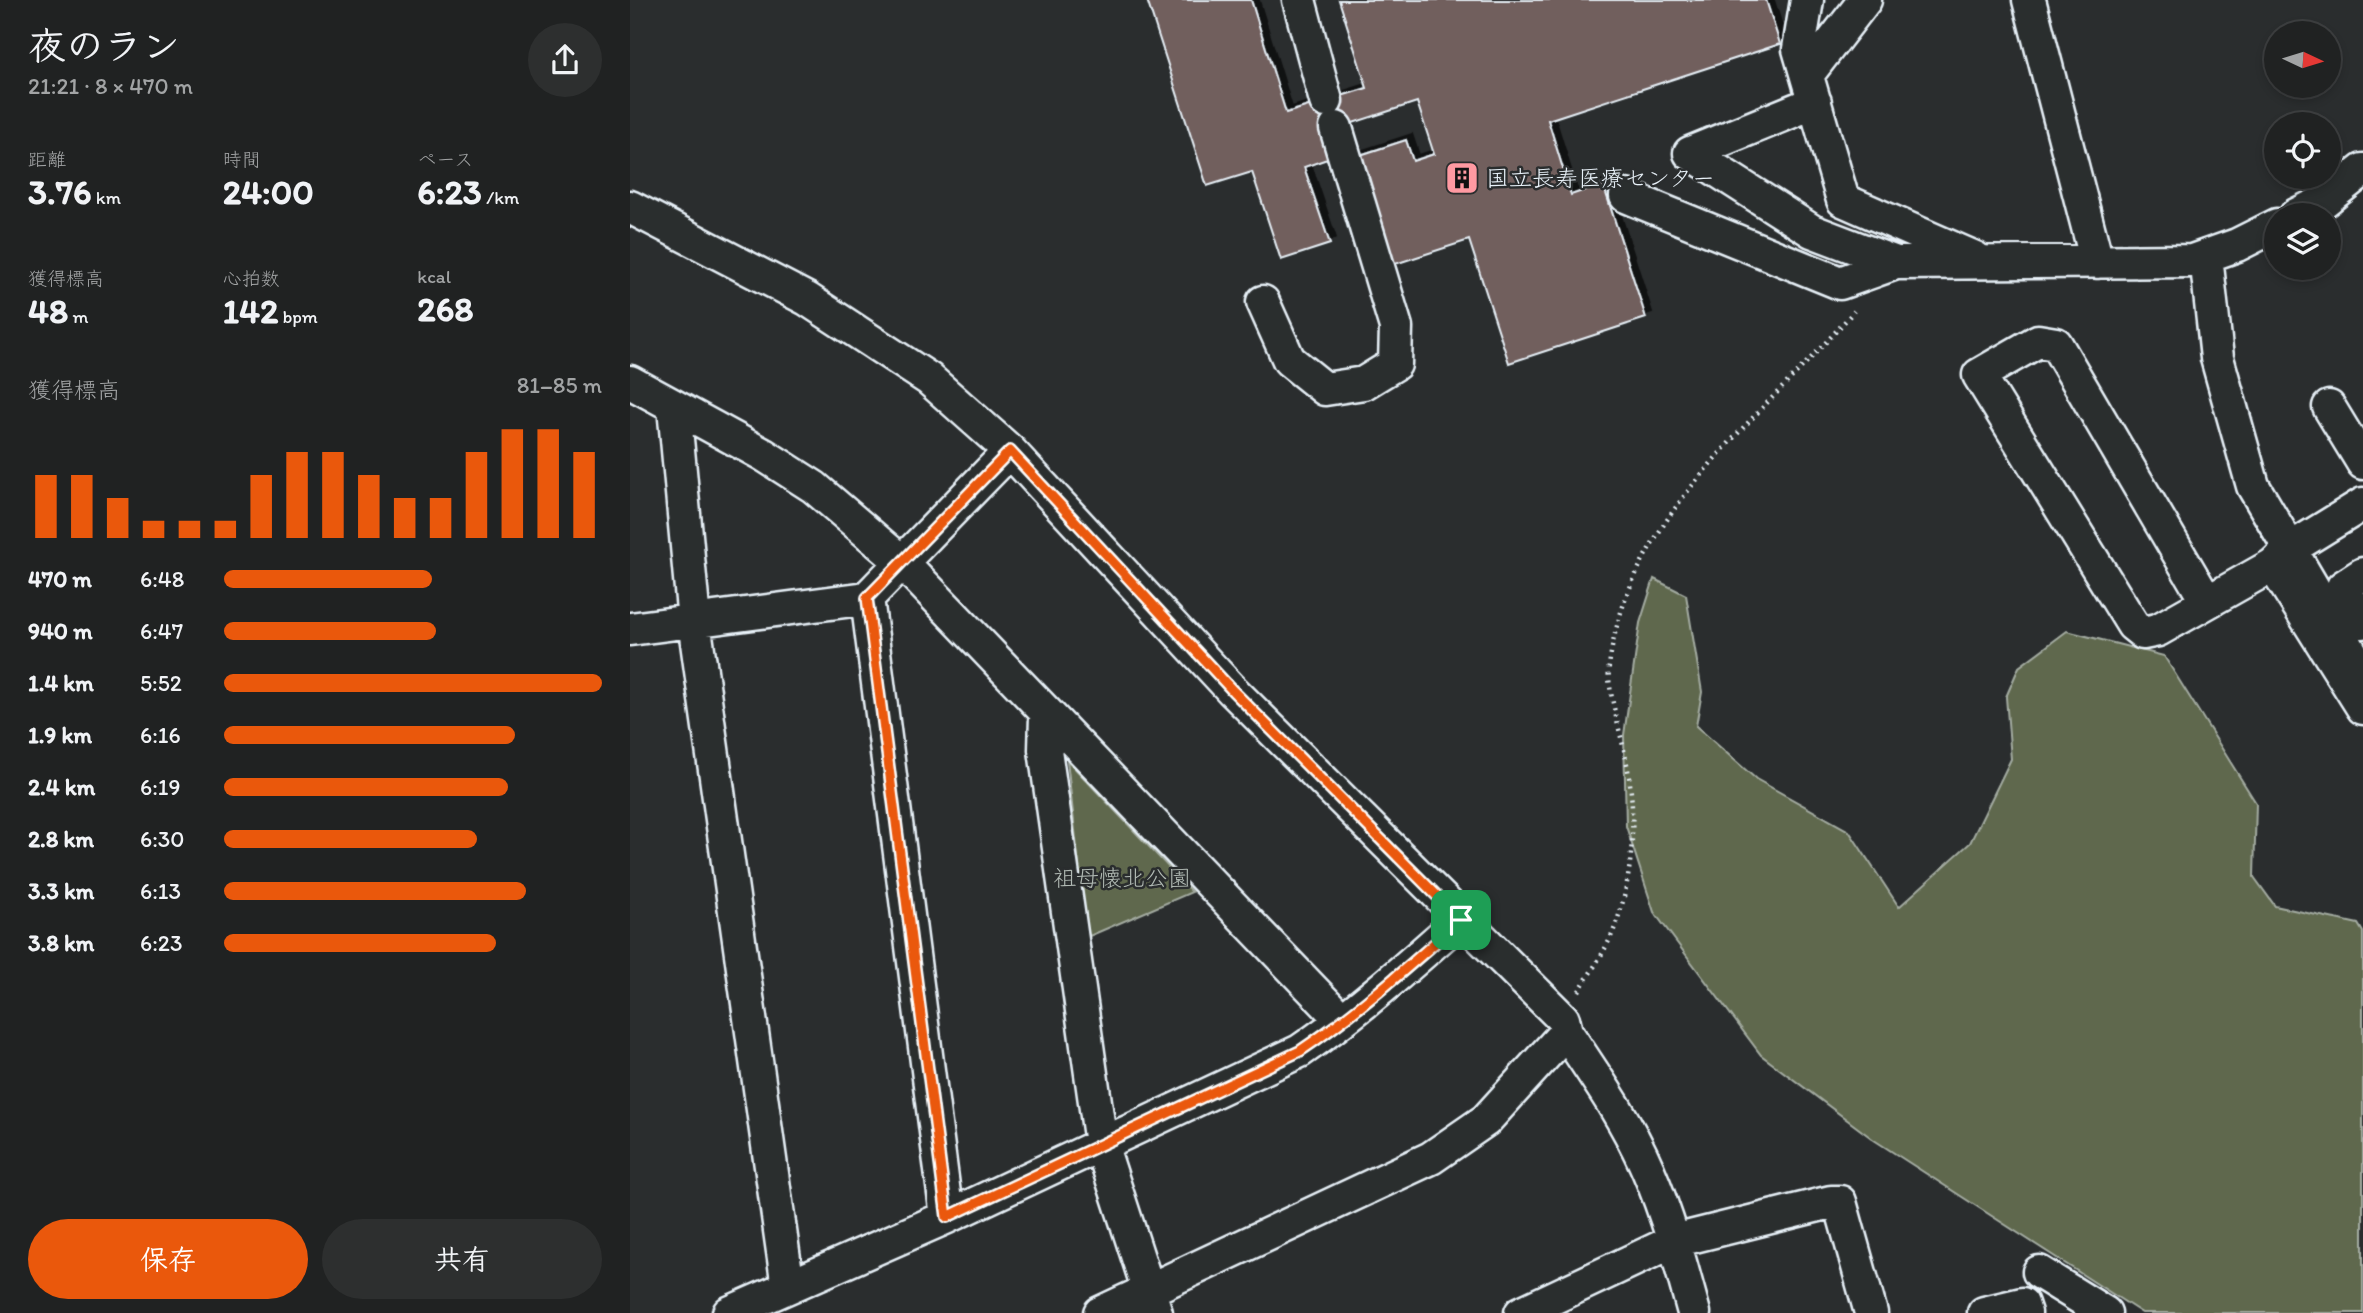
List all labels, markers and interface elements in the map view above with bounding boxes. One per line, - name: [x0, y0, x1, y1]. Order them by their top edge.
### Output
- north arrow: [2264, 21, 2342, 98]
- map controls: [2264, 21, 2341, 280]
- text: 夜のラン: [28, 23, 180, 69]
- button: share: [528, 23, 602, 97]
- text: 21:21 · 8 × 470 m: [28, 72, 193, 100]
- button: locate: [2264, 112, 2341, 189]
- text: 距離: [28, 148, 66, 171]
- text: 時間: [223, 148, 261, 171]
- text: ペース: [417, 148, 473, 171]
- building icon: 国立長寿医療センター: [1443, 159, 1481, 197]
- place label: 国立長寿医療センター: [1486, 164, 1715, 192]
- text: 3.76: [28, 171, 92, 213]
- text: 24:00: [223, 171, 314, 213]
- text: 6:23: [417, 171, 482, 213]
- text: km: [92, 186, 121, 209]
- text: /km: [482, 186, 519, 209]
- button: layers: [2264, 203, 2341, 280]
- text: kcal: [417, 265, 451, 288]
- text: 獲得標高: [28, 267, 104, 290]
- text: 心拍数: [223, 267, 280, 290]
- text: 268: [417, 288, 473, 330]
- text: 48: [28, 290, 68, 332]
- text: 142: [223, 290, 278, 332]
- text: m: [68, 305, 88, 328]
- text: bpm: [278, 305, 318, 328]
- text: 81–85 m: [517, 371, 602, 399]
- text: 獲得標高: [28, 376, 120, 404]
- text: 470 m: [28, 565, 92, 593]
- text: 6:48: [140, 565, 184, 593]
- text: 940 m: [28, 617, 93, 645]
- text: 6:47: [140, 617, 183, 645]
- text: 1.4 km: [28, 669, 94, 697]
- text: 5:52: [140, 669, 182, 697]
- text: 1.9 km: [28, 721, 92, 749]
- text: 6:16: [140, 721, 181, 749]
- text: 2.4 km: [28, 773, 95, 801]
- text: 6:19: [140, 773, 181, 801]
- text: 2.8 km: [28, 825, 94, 853]
- text: 6:30: [140, 825, 185, 853]
- park label: 祖母懐北公園: [1053, 864, 1191, 892]
- text: 3.3 km: [28, 877, 94, 905]
- text: 6:13: [140, 877, 181, 905]
- pin: [1431, 890, 1491, 950]
- icon: arrive: [1442, 901, 1480, 939]
- text: 3.8 km: [28, 929, 94, 957]
- text: 6:23: [140, 929, 182, 957]
- button: 保存: [28, 1219, 308, 1299]
- button: 共有: [322, 1219, 602, 1299]

